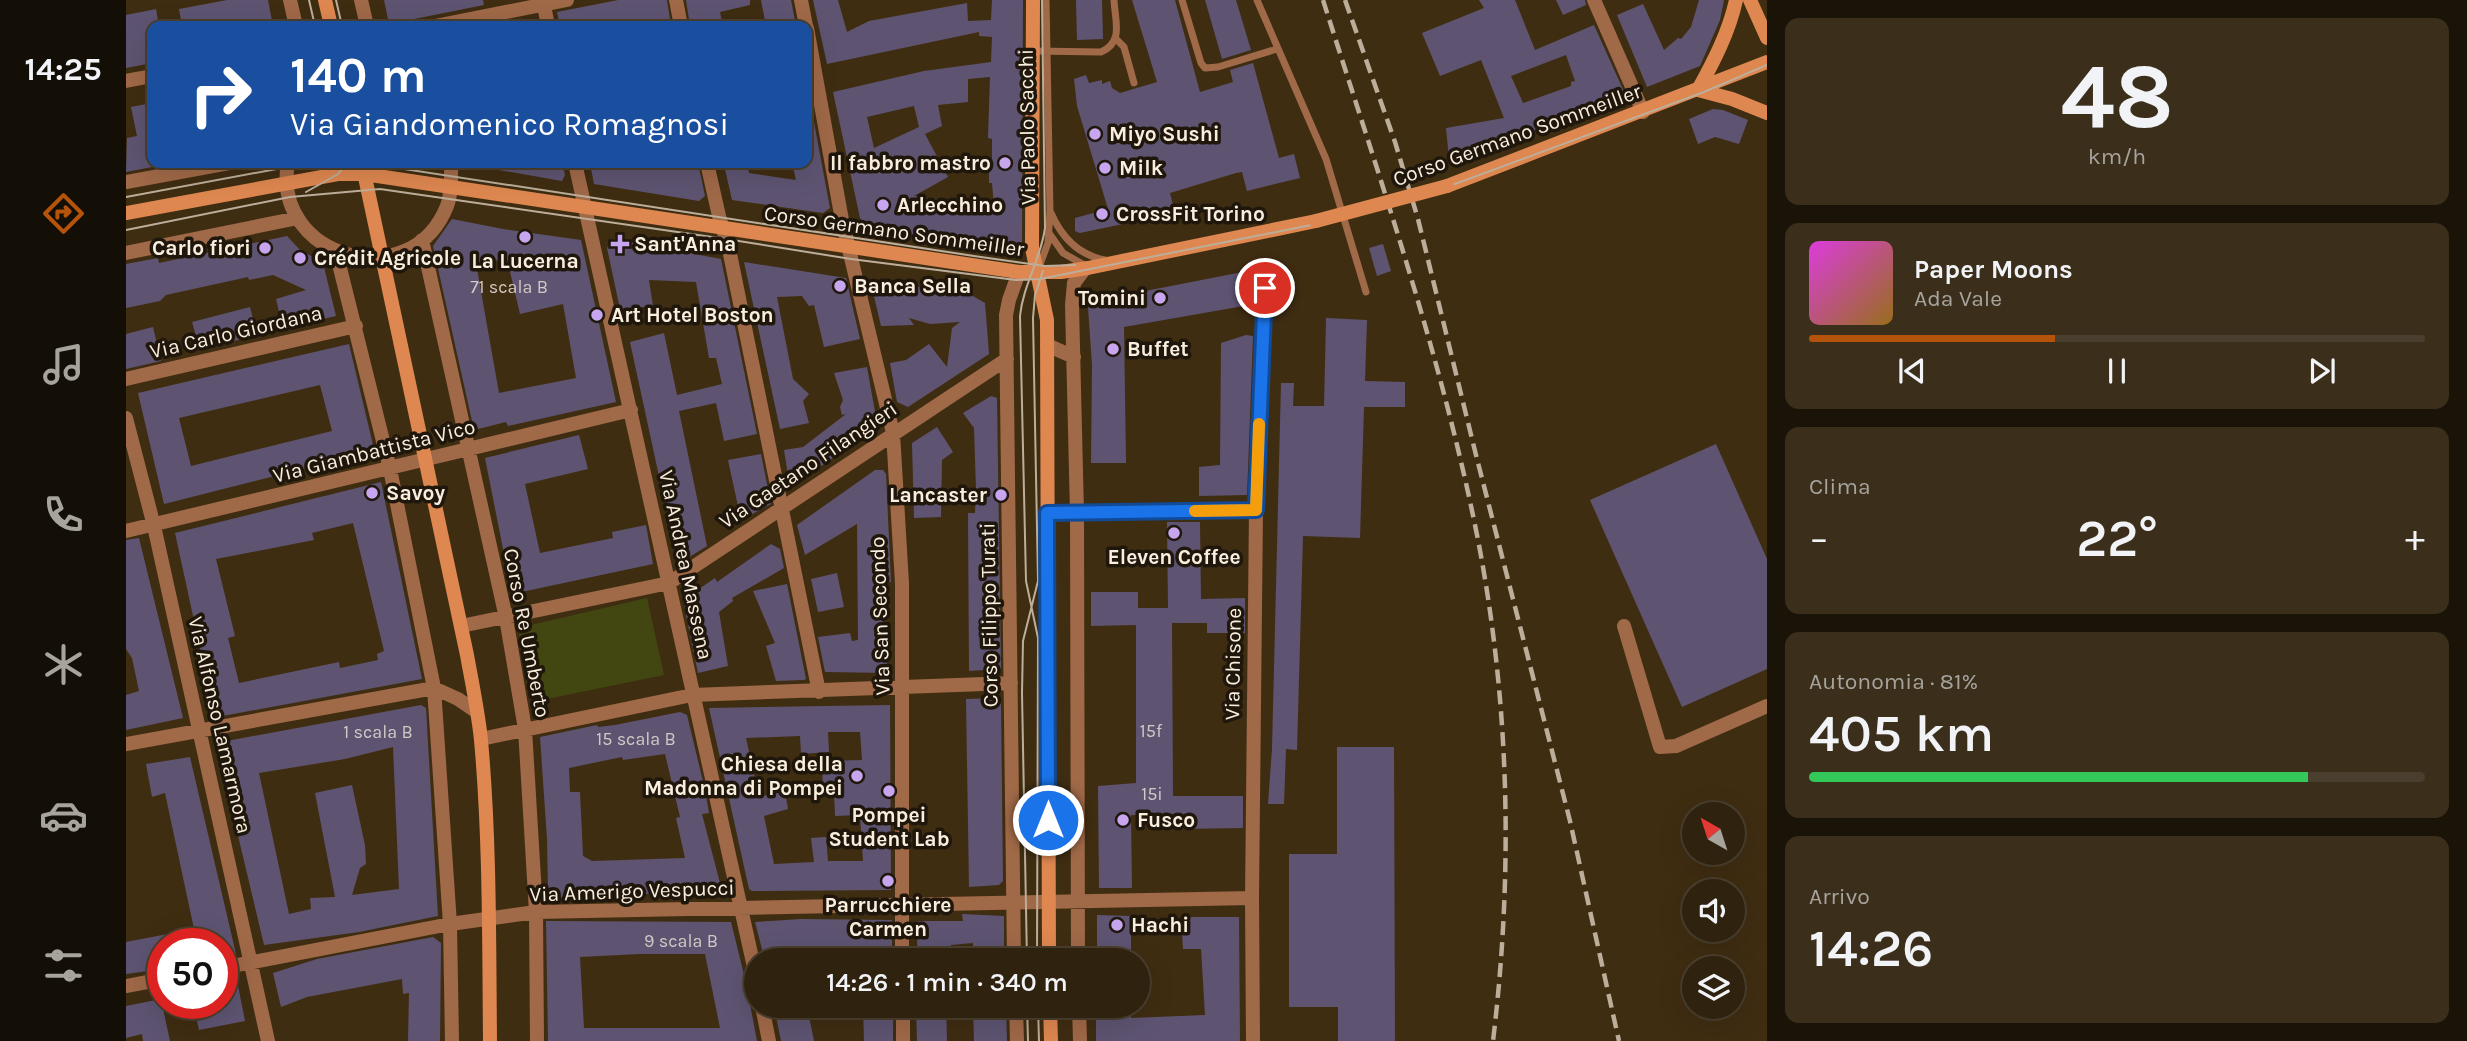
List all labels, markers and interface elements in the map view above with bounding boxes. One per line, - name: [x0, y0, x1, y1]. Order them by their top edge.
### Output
- text: 48: [2061, 44, 2173, 150]
- text: 140 m: [290, 47, 427, 104]
- icon: right: [175, 49, 266, 140]
- street label: Via Paolo Sacchi: [1014, 49, 1040, 205]
- text: 14:25: [24, 51, 102, 88]
- street label: Corso Germano Sommeiller: [1390, 79, 1645, 191]
- text: Via Giandomenico Romagnosi: [290, 106, 729, 143]
- place label: Miyo Sushi: [1109, 122, 1220, 146]
- marker: Miyo Sushi: [1087, 126, 1103, 142]
- text: km/h: [2088, 143, 2146, 170]
- place label: Il fabbro mastro: [830, 151, 991, 175]
- marker: Il fabbro mastro: [997, 155, 1013, 171]
- place label: Milk: [1119, 156, 1164, 180]
- marker: Milk: [1097, 160, 1113, 176]
- icon: directions: [39, 189, 88, 238]
- place label: Arlecchino: [897, 193, 1003, 217]
- marker: Arlecchino: [875, 197, 891, 213]
- street label: Corso Germano Sommeiller: [762, 201, 1026, 261]
- place label: CrossFit Torino: [1116, 202, 1265, 226]
- marker: CrossFit Torino: [1094, 206, 1110, 222]
- marker: La Lucerna: [517, 229, 533, 245]
- place label: Sant'Anna: [634, 232, 736, 256]
- place label: Carlo fiori: [152, 236, 251, 260]
- marker: Sant'Anna: [612, 236, 628, 252]
- marker: Carlo fiori: [257, 240, 273, 256]
- place label: Crédit Agricole: [314, 246, 461, 270]
- place label: La Lucerna: [471, 249, 579, 273]
- marker: Crédit Agricole: [292, 250, 308, 266]
- text: Paper Moons: [1914, 254, 2073, 285]
- pin: [1235, 258, 1295, 318]
- icon: arrive: [1246, 269, 1284, 307]
- place label: Banca Sella: [854, 274, 971, 298]
- house number: 71 scala B: [470, 276, 548, 298]
- marker: Banca Sella: [832, 278, 848, 294]
- text: Ada Vale: [1914, 285, 2002, 312]
- place label: Tomini: [1078, 286, 1146, 310]
- marker: Tomini: [1152, 290, 1168, 306]
- street label: Via Carlo Giordana: [148, 301, 324, 363]
- place label: Art Hotel Boston: [611, 303, 774, 327]
- marker: Art Hotel Boston: [589, 307, 605, 323]
- place label: Buffet: [1127, 337, 1189, 361]
- icon: music: [39, 340, 88, 389]
- marker: Buffet: [1105, 341, 1121, 357]
- icon: previous: [1893, 352, 1931, 390]
- icon: pause: [2098, 352, 2136, 390]
- icon: next: [2303, 352, 2341, 390]
- street label: Via Gaetano Filangieri: [715, 397, 901, 533]
- street label: Via Giambattista Vico: [270, 414, 478, 488]
- street label: Via Andrea Massena: [654, 468, 718, 662]
- text: Clima: [1809, 473, 1871, 500]
- place label: Savoy: [386, 481, 445, 505]
- place label: Lancaster: [889, 483, 988, 507]
- marker: Savoy: [364, 485, 380, 501]
- marker: Lancaster: [993, 487, 1009, 503]
- icon: phone: [39, 490, 88, 539]
- text: 22°: [2076, 508, 2158, 569]
- text: −: [1809, 516, 1829, 561]
- text: +: [2405, 516, 2425, 561]
- street label: Corso Filippo Turati: [975, 522, 1003, 708]
- marker: Eleven Coffee: [1166, 525, 1182, 541]
- street label: Via San Secondo: [865, 536, 895, 696]
- place label: Eleven Coffee: [1107, 545, 1241, 569]
- street label: Corso Re Umberto: [499, 546, 555, 720]
- street label: Via Chisone: [1220, 608, 1246, 720]
- street label: Via Alfonso Lamarmora: [183, 614, 257, 836]
- icon: climate: [39, 640, 88, 689]
- text: Autonomia · 81%: [1809, 668, 1978, 695]
- text: 405 km: [1809, 703, 1994, 764]
- house number: 15f: [1140, 720, 1163, 742]
- house number: 1 scala B: [343, 721, 413, 743]
- house number: 15 scala B: [596, 728, 676, 750]
- place label: Chiesa della Madonna di Pompei: [644, 752, 843, 800]
- marker: Chiesa della Madonna di Pompei: [849, 768, 865, 784]
- marker: Pompei Student Lab: [881, 783, 897, 799]
- position arrow: [1011, 783, 1085, 857]
- house number: 15i: [1141, 783, 1163, 805]
- icon: car: [39, 791, 88, 840]
- north arrow: [1682, 802, 1745, 864]
- map controls: [1682, 802, 1745, 1019]
- place label: Pompei Student Lab: [828, 803, 950, 851]
- place label: Fusco: [1137, 808, 1195, 832]
- marker: Fusco: [1115, 812, 1131, 828]
- marker: Parrucchiere Carmen: [880, 873, 896, 889]
- street label: Via Amerigo Vespucci: [529, 875, 735, 907]
- button: sound: [1682, 879, 1745, 942]
- text: Arrivo: [1809, 883, 1870, 910]
- place label: Parrucchiere Carmen: [825, 893, 951, 941]
- place label: Hachi: [1131, 913, 1189, 937]
- marker: Hachi: [1109, 917, 1125, 933]
- text: 14:26: [1809, 918, 1933, 979]
- speed limit sign: 50: [147, 928, 238, 1019]
- house number: 9 scala B: [644, 930, 718, 952]
- icon: filters: [39, 941, 88, 990]
- button: layers: [1682, 956, 1745, 1019]
- text: 14:26 · 1 min · 340 m: [826, 967, 1068, 998]

